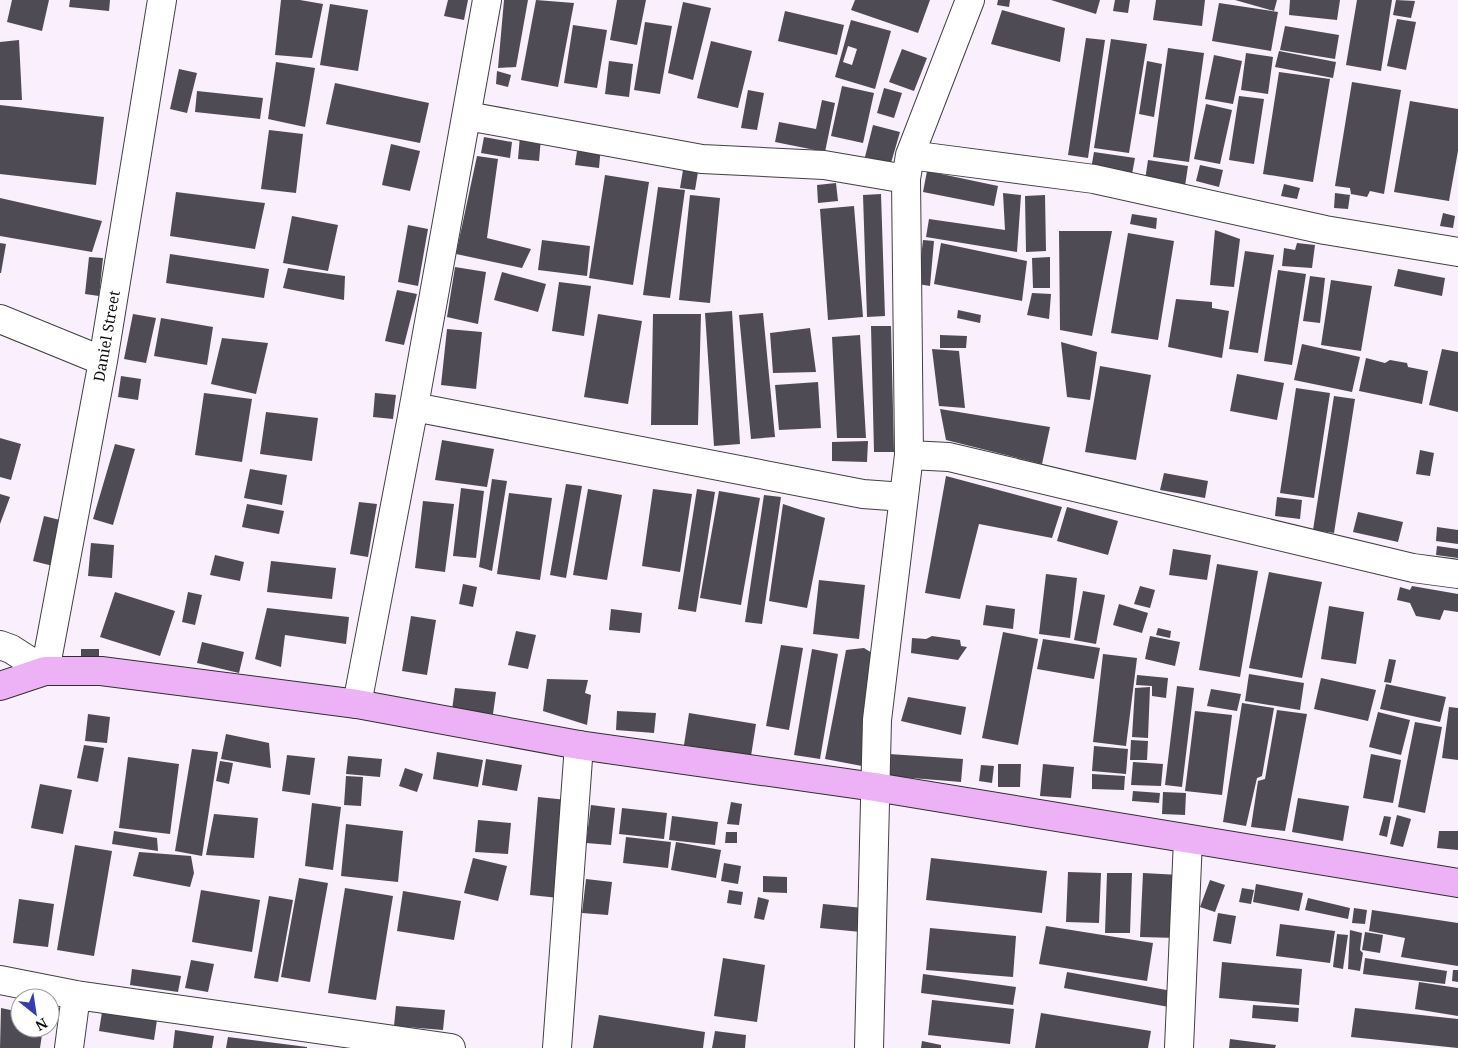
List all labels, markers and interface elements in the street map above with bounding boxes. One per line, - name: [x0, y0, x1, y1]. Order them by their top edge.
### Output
- street label: Daniel Street: [88, 289, 124, 383]
- north arrow: [10, 988, 60, 1038]
- text: N: [32, 1014, 51, 1036]

